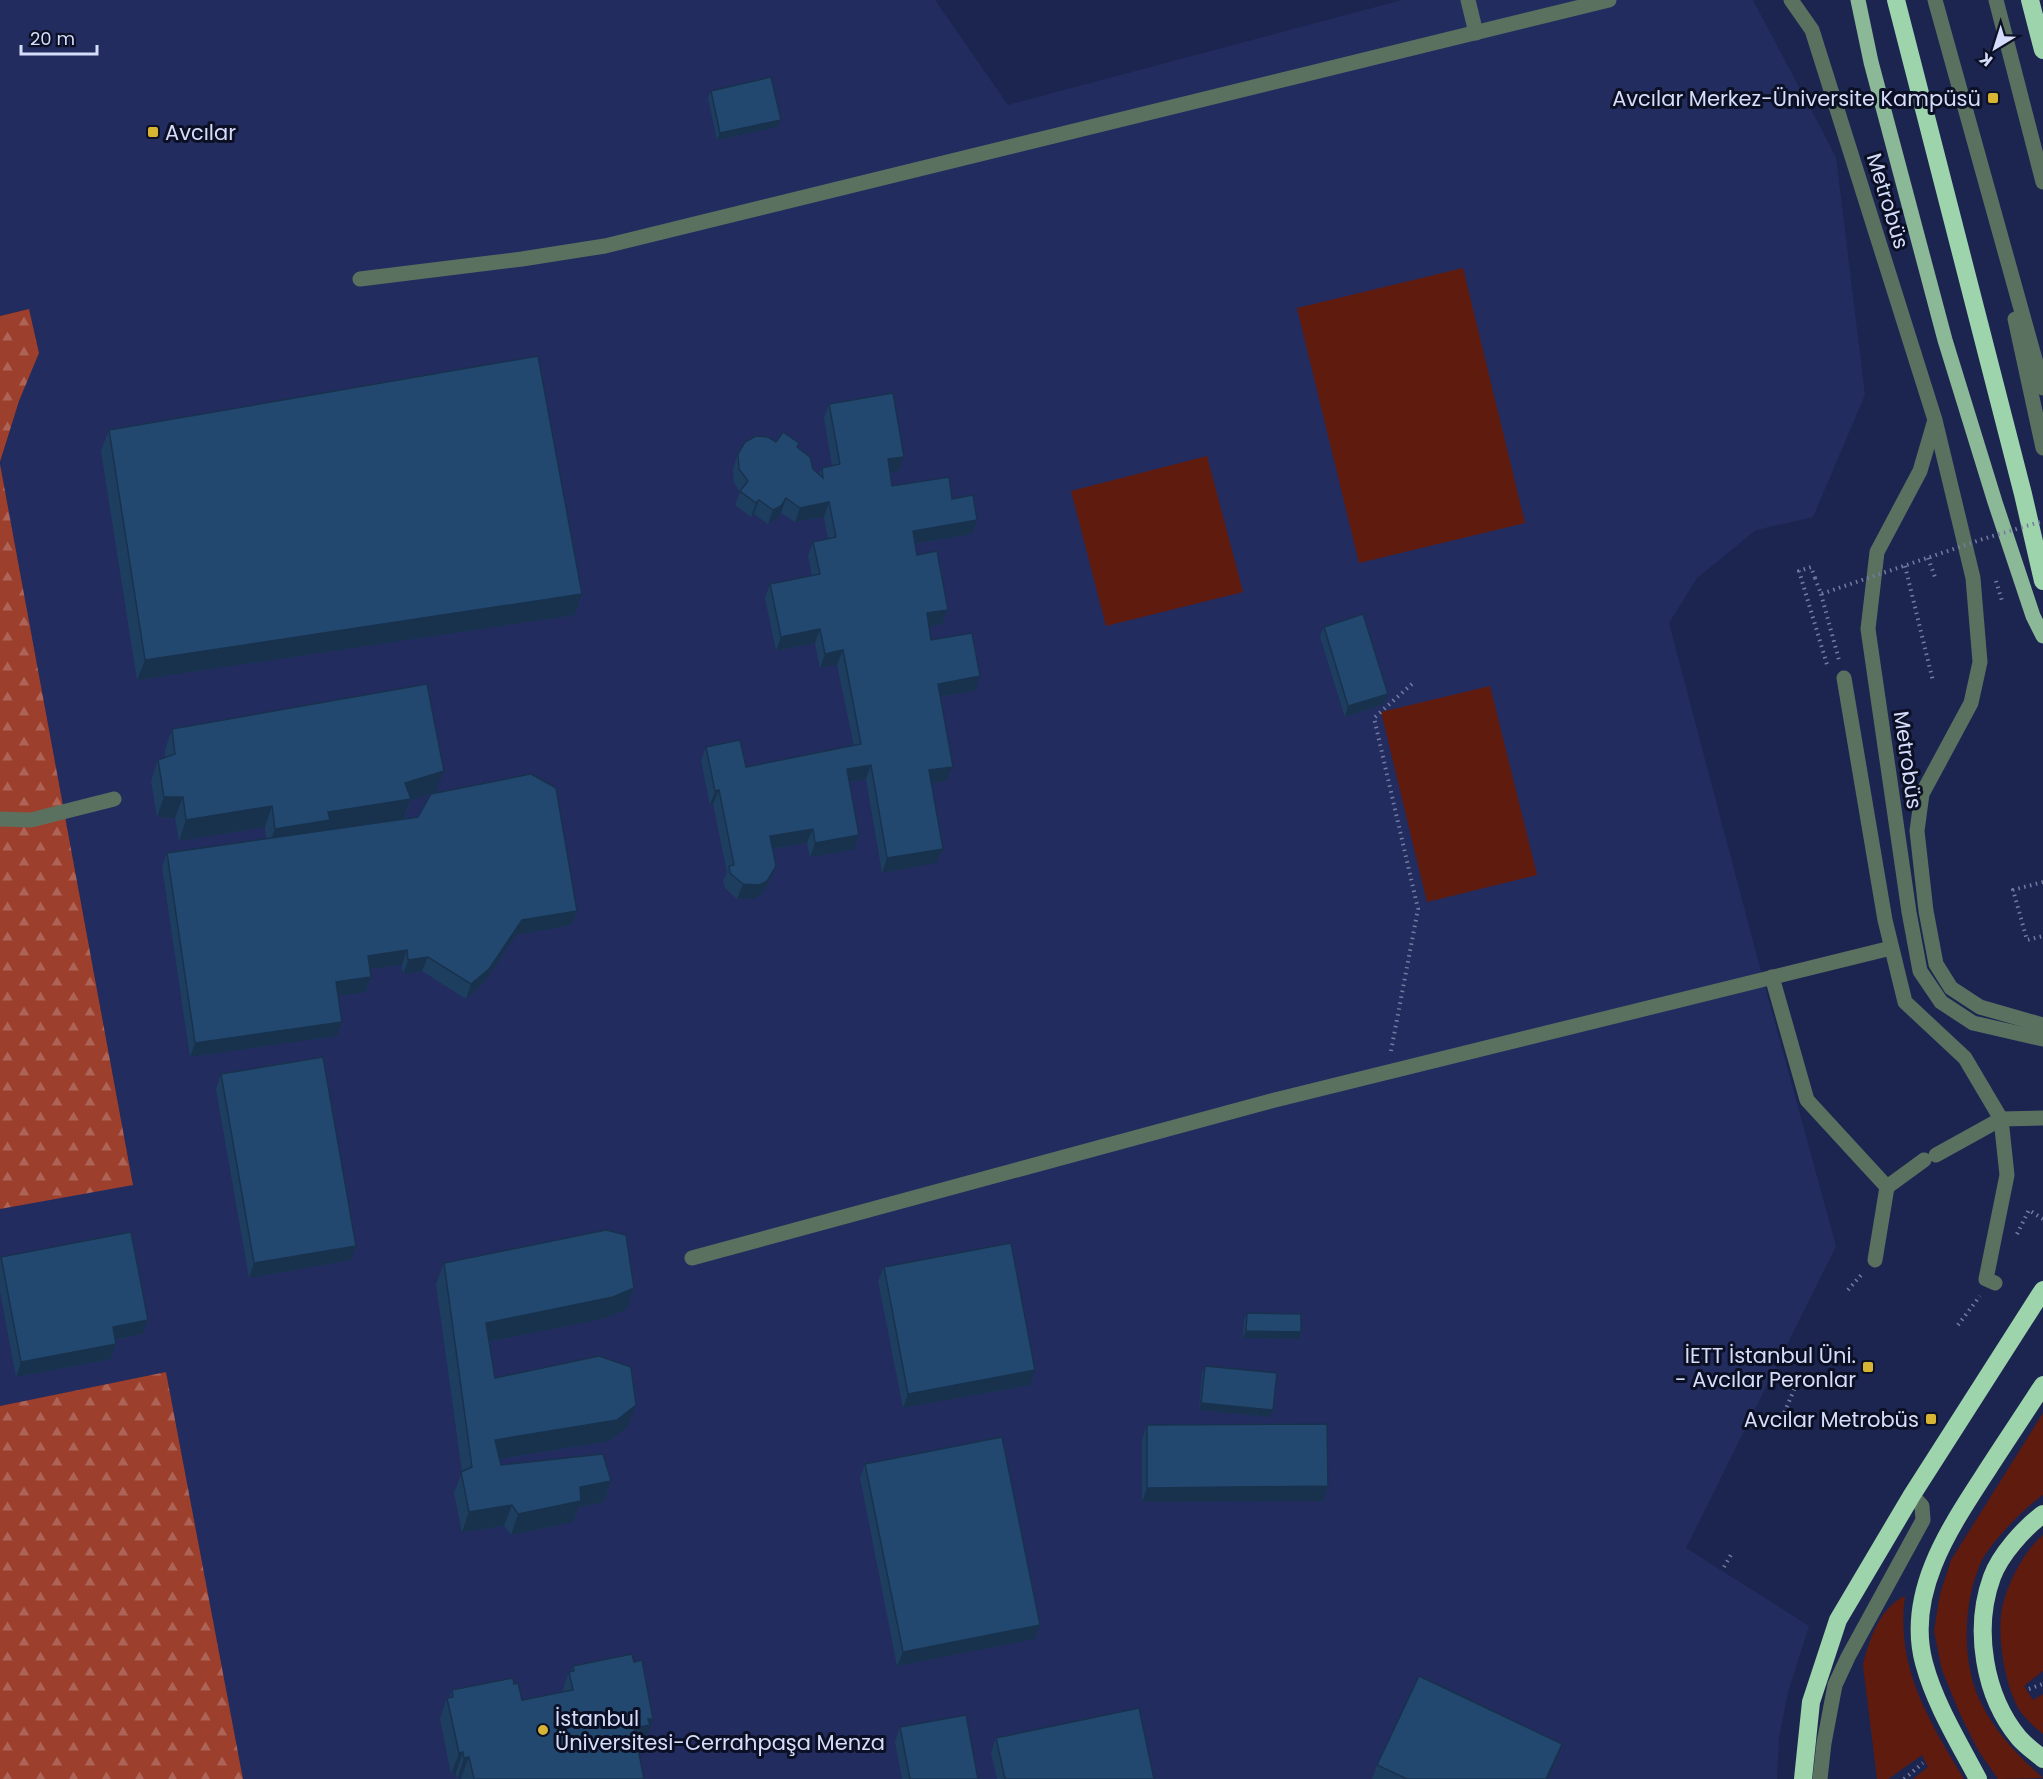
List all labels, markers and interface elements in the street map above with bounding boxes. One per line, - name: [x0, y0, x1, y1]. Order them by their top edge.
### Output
- scale bar: [21, 18, 98, 56]
- north arrow: [1965, 18, 2025, 78]
- text: 20 m: [30, 26, 75, 51]
- text: K: [1975, 47, 1998, 72]
- place label: Avcılar Merkez-Üniversite Kampüsü: [1612, 84, 1981, 113]
- marker: Avcılar Merkez-Üniversite Kampüsü: [1986, 91, 2000, 105]
- place label: Avcılar: [165, 118, 236, 147]
- marker: Avcılar: [146, 125, 160, 139]
- street label: Metrobüs: [1860, 150, 1916, 252]
- street label: Metrobüs: [1887, 709, 1929, 811]
- place label: İETT İstanbul Üni. - Avcılar Peronlar: [1675, 1341, 1856, 1394]
- marker: İETT İstanbul Üni. - Avcılar Peronlar: [1861, 1360, 1875, 1374]
- place label: Avcılar Metrobüs: [1744, 1405, 1919, 1434]
- marker: Avcılar Metrobüs: [1924, 1412, 1938, 1426]
- place label: İstanbul Üniversitesi-Cerrahpaşa Menza: [555, 1704, 885, 1757]
- marker: İstanbul Üniversitesi-Cerrahpaşa Menza: [536, 1723, 550, 1737]

